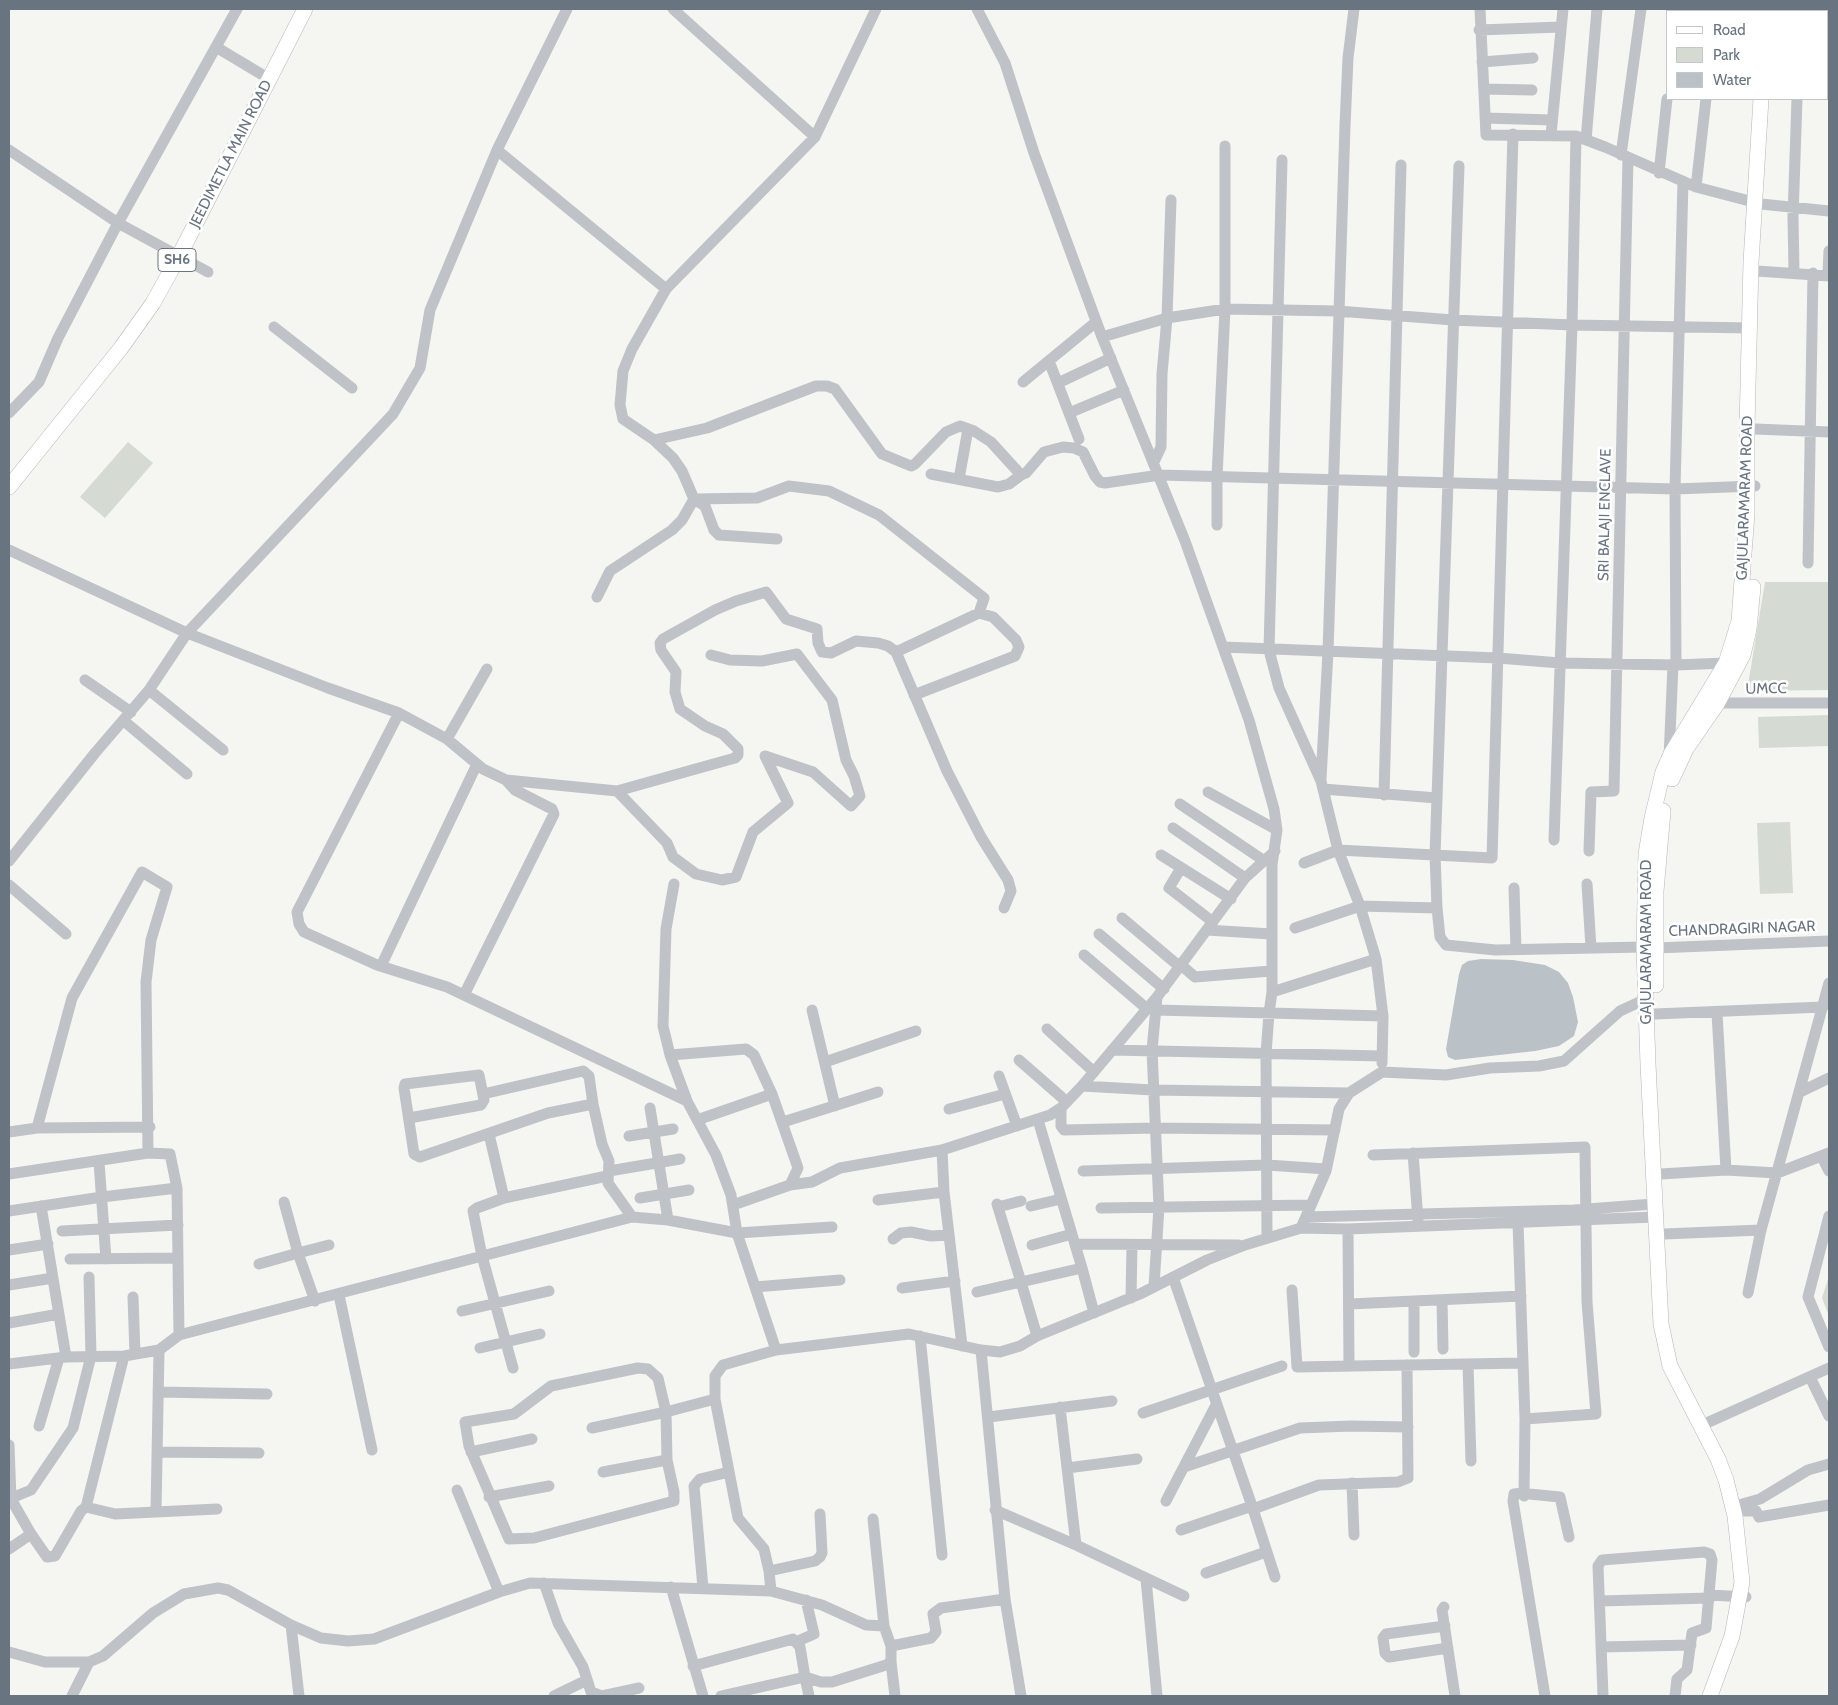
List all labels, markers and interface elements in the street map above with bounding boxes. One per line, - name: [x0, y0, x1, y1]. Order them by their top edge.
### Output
- legend: [1666, 10, 1828, 100]
- text: Road: [1713, 21, 1746, 39]
- text: Park: [1713, 46, 1740, 64]
- text: Water: [1713, 71, 1751, 89]
- street label: JEEDIMETLA MAIN ROAD: [186, 77, 276, 231]
- road number: SH6: [158, 248, 196, 272]
- street label: GAJULARAMARAM ROAD: [1733, 415, 1757, 581]
- street label: SRI BALAJI ENCLAVE: [1595, 449, 1615, 581]
- street label: UMCC: [1745, 680, 1787, 698]
- street label: GAJULARAMARAM ROAD: [1638, 860, 1656, 1024]
- street label: CHANDRAGIRI NAGAR: [1668, 917, 1816, 941]

